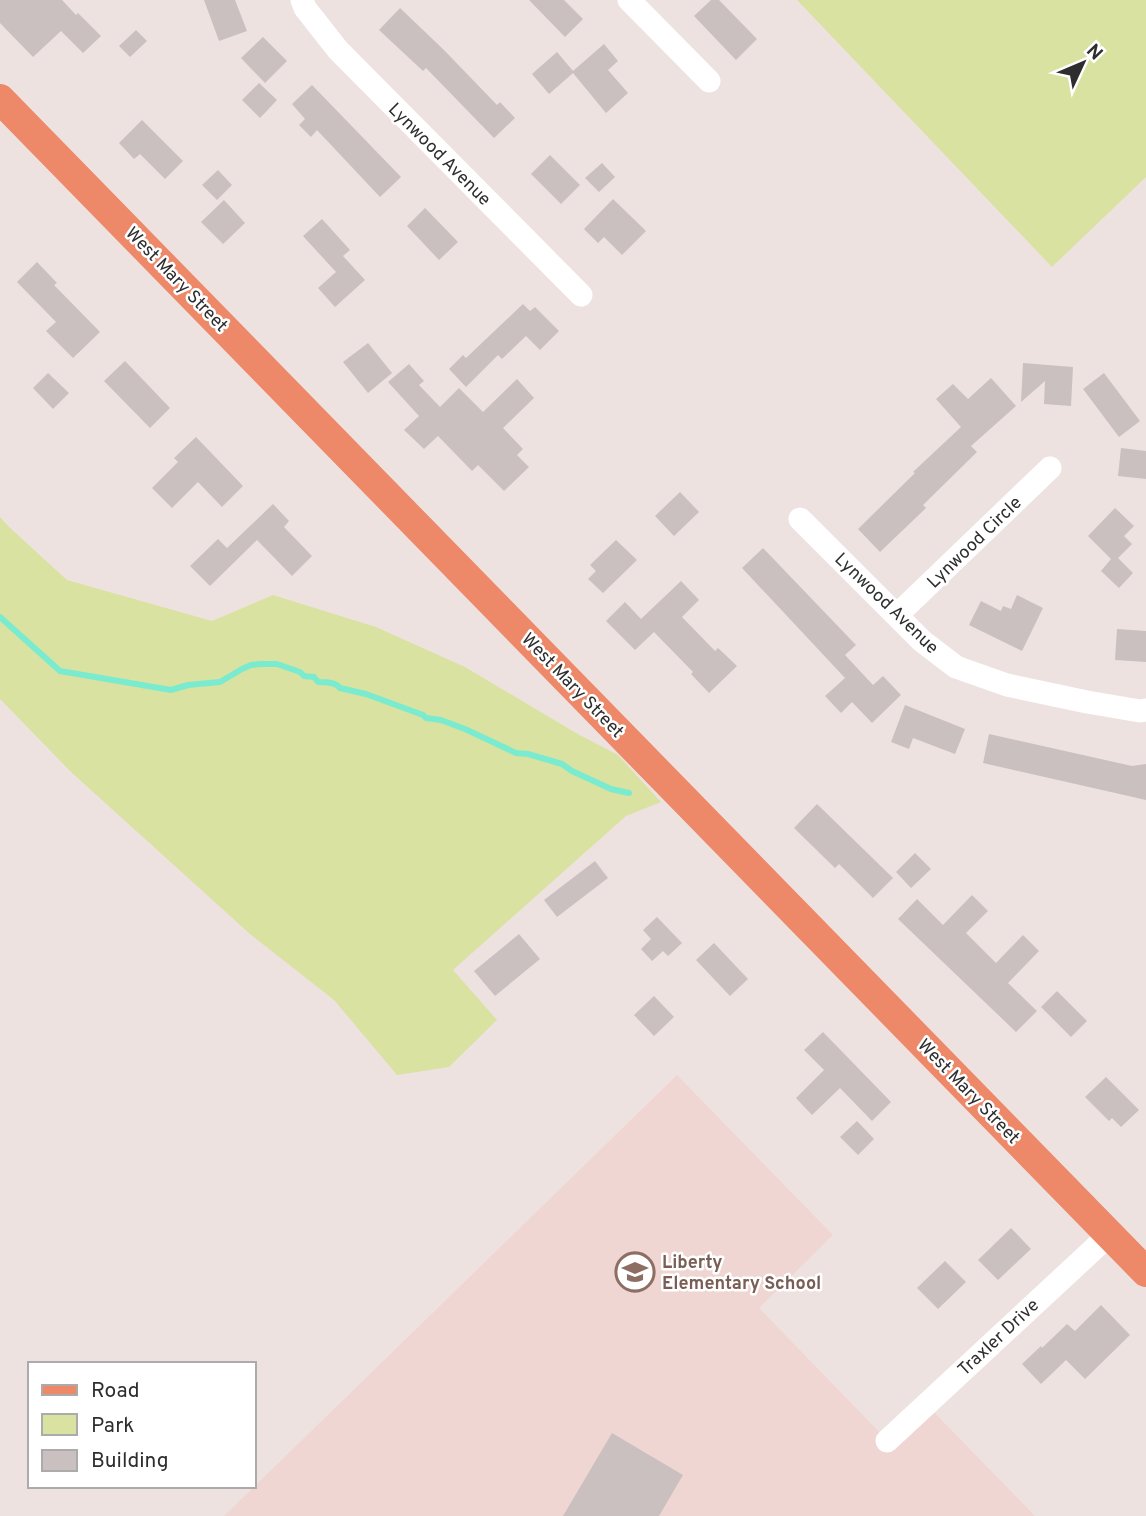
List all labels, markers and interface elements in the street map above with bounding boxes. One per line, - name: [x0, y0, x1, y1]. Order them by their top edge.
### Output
- north arrow: [1048, 28, 1118, 98]
- text: N: [1080, 39, 1107, 66]
- street label: Lynwood Avenue: [383, 99, 495, 211]
- street label: West Mary Street: [120, 223, 232, 338]
- street label: Lynwood Circle: [923, 492, 1027, 594]
- street label: Lynwood Avenue: [829, 549, 943, 660]
- street label: West Mary Street: [516, 629, 628, 744]
- street label: West Mary Street: [912, 1035, 1024, 1150]
- school or university icon: Liberty Elementary School: [614, 1251, 656, 1293]
- place label: Liberty Elementary School: [662, 1252, 821, 1296]
- street label: Traxler Drive: [953, 1295, 1045, 1382]
- legend: [28, 1362, 256, 1488]
- text: Road: [91, 1378, 140, 1405]
- text: Park: [91, 1413, 134, 1440]
- text: Building: [91, 1448, 169, 1475]

